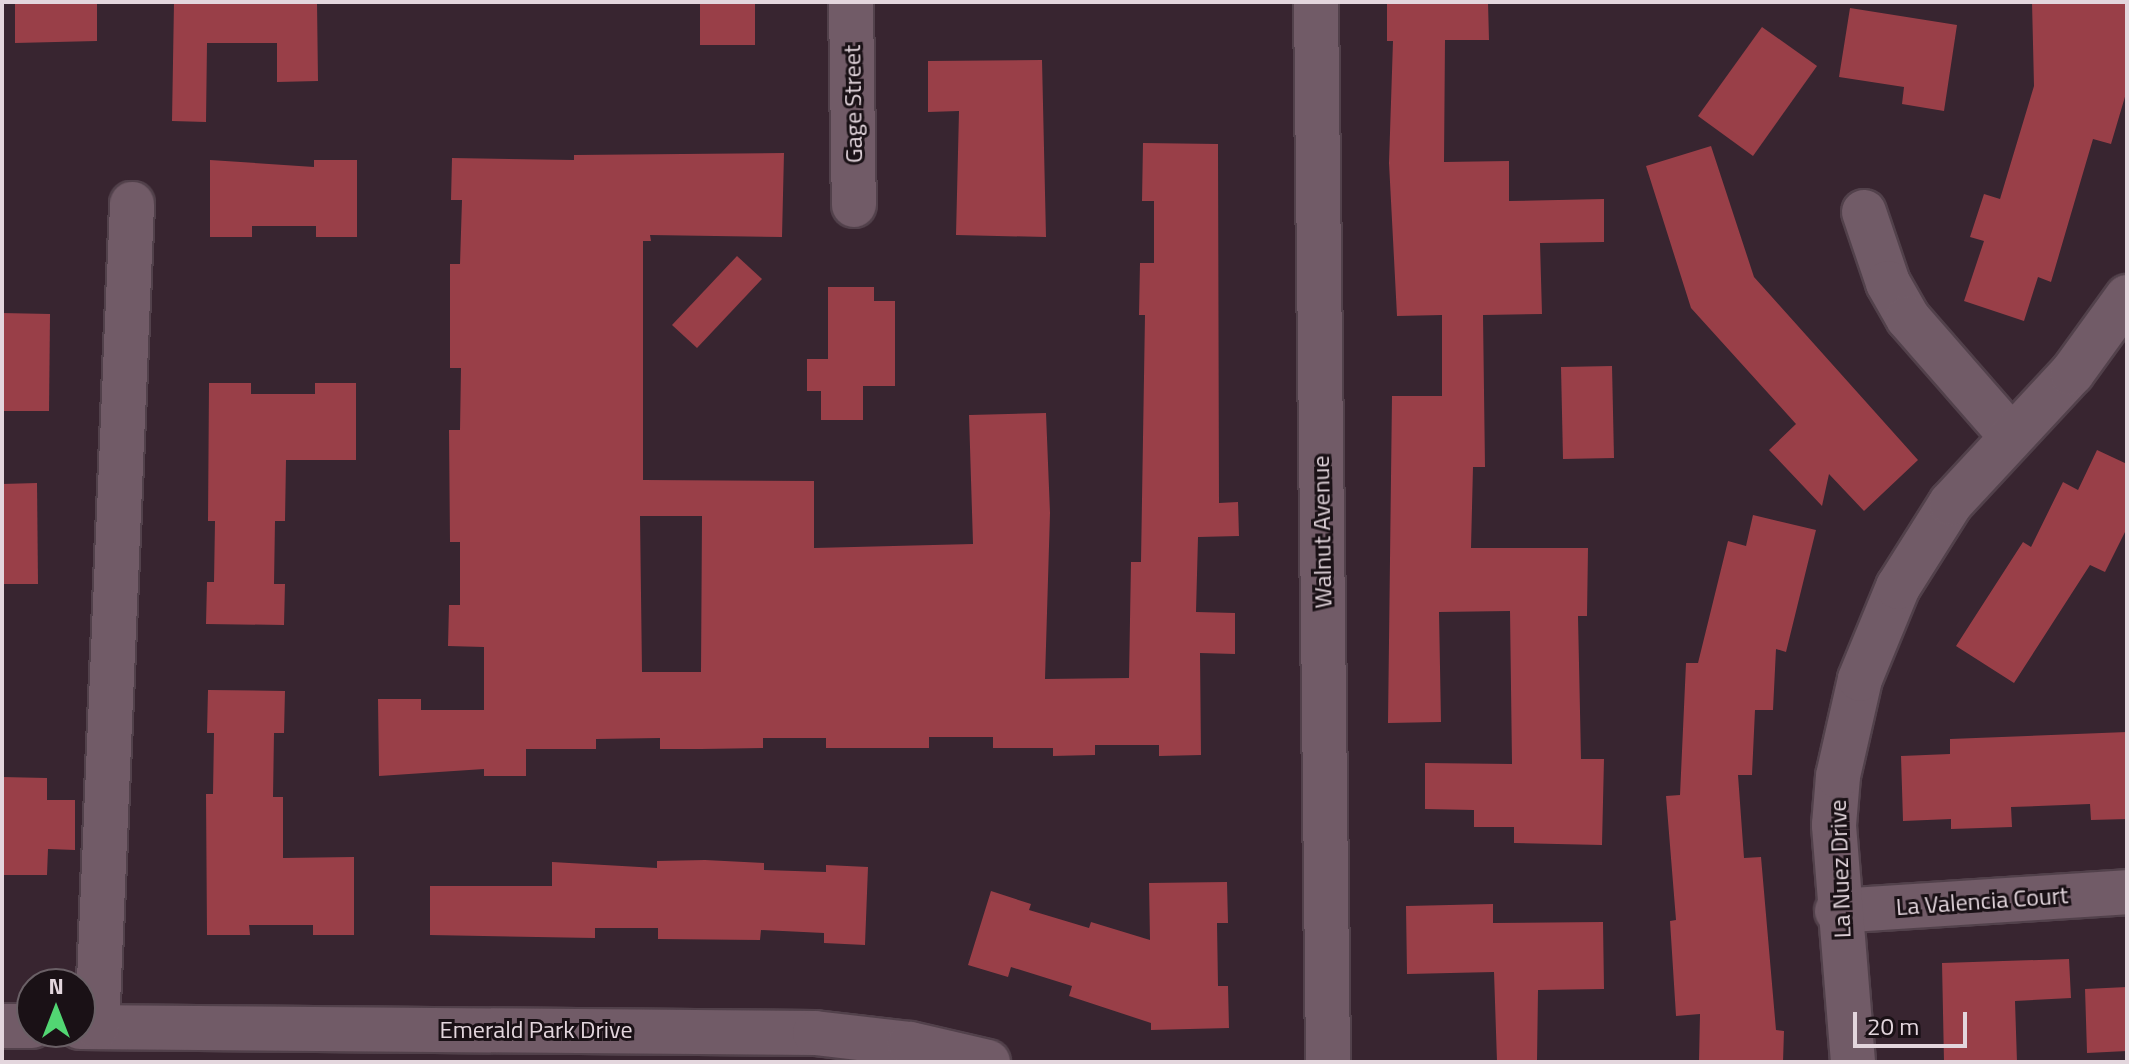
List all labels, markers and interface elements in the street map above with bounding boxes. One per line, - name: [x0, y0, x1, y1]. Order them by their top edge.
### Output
- street label: Gage Street: [838, 45, 868, 163]
- street label: Walnut Avenue: [1306, 455, 1338, 609]
- street label: La Nuez Drive: [1823, 799, 1857, 939]
- street label: La Valencia Court: [1895, 881, 2069, 921]
- north arrow: [16, 968, 96, 1048]
- text: N: [48, 969, 64, 1003]
- scale bar: [1857, 996, 1971, 1046]
- text: 20 m: [1867, 1008, 1919, 1044]
- street label: Emerald Park Drive: [439, 1016, 633, 1044]

